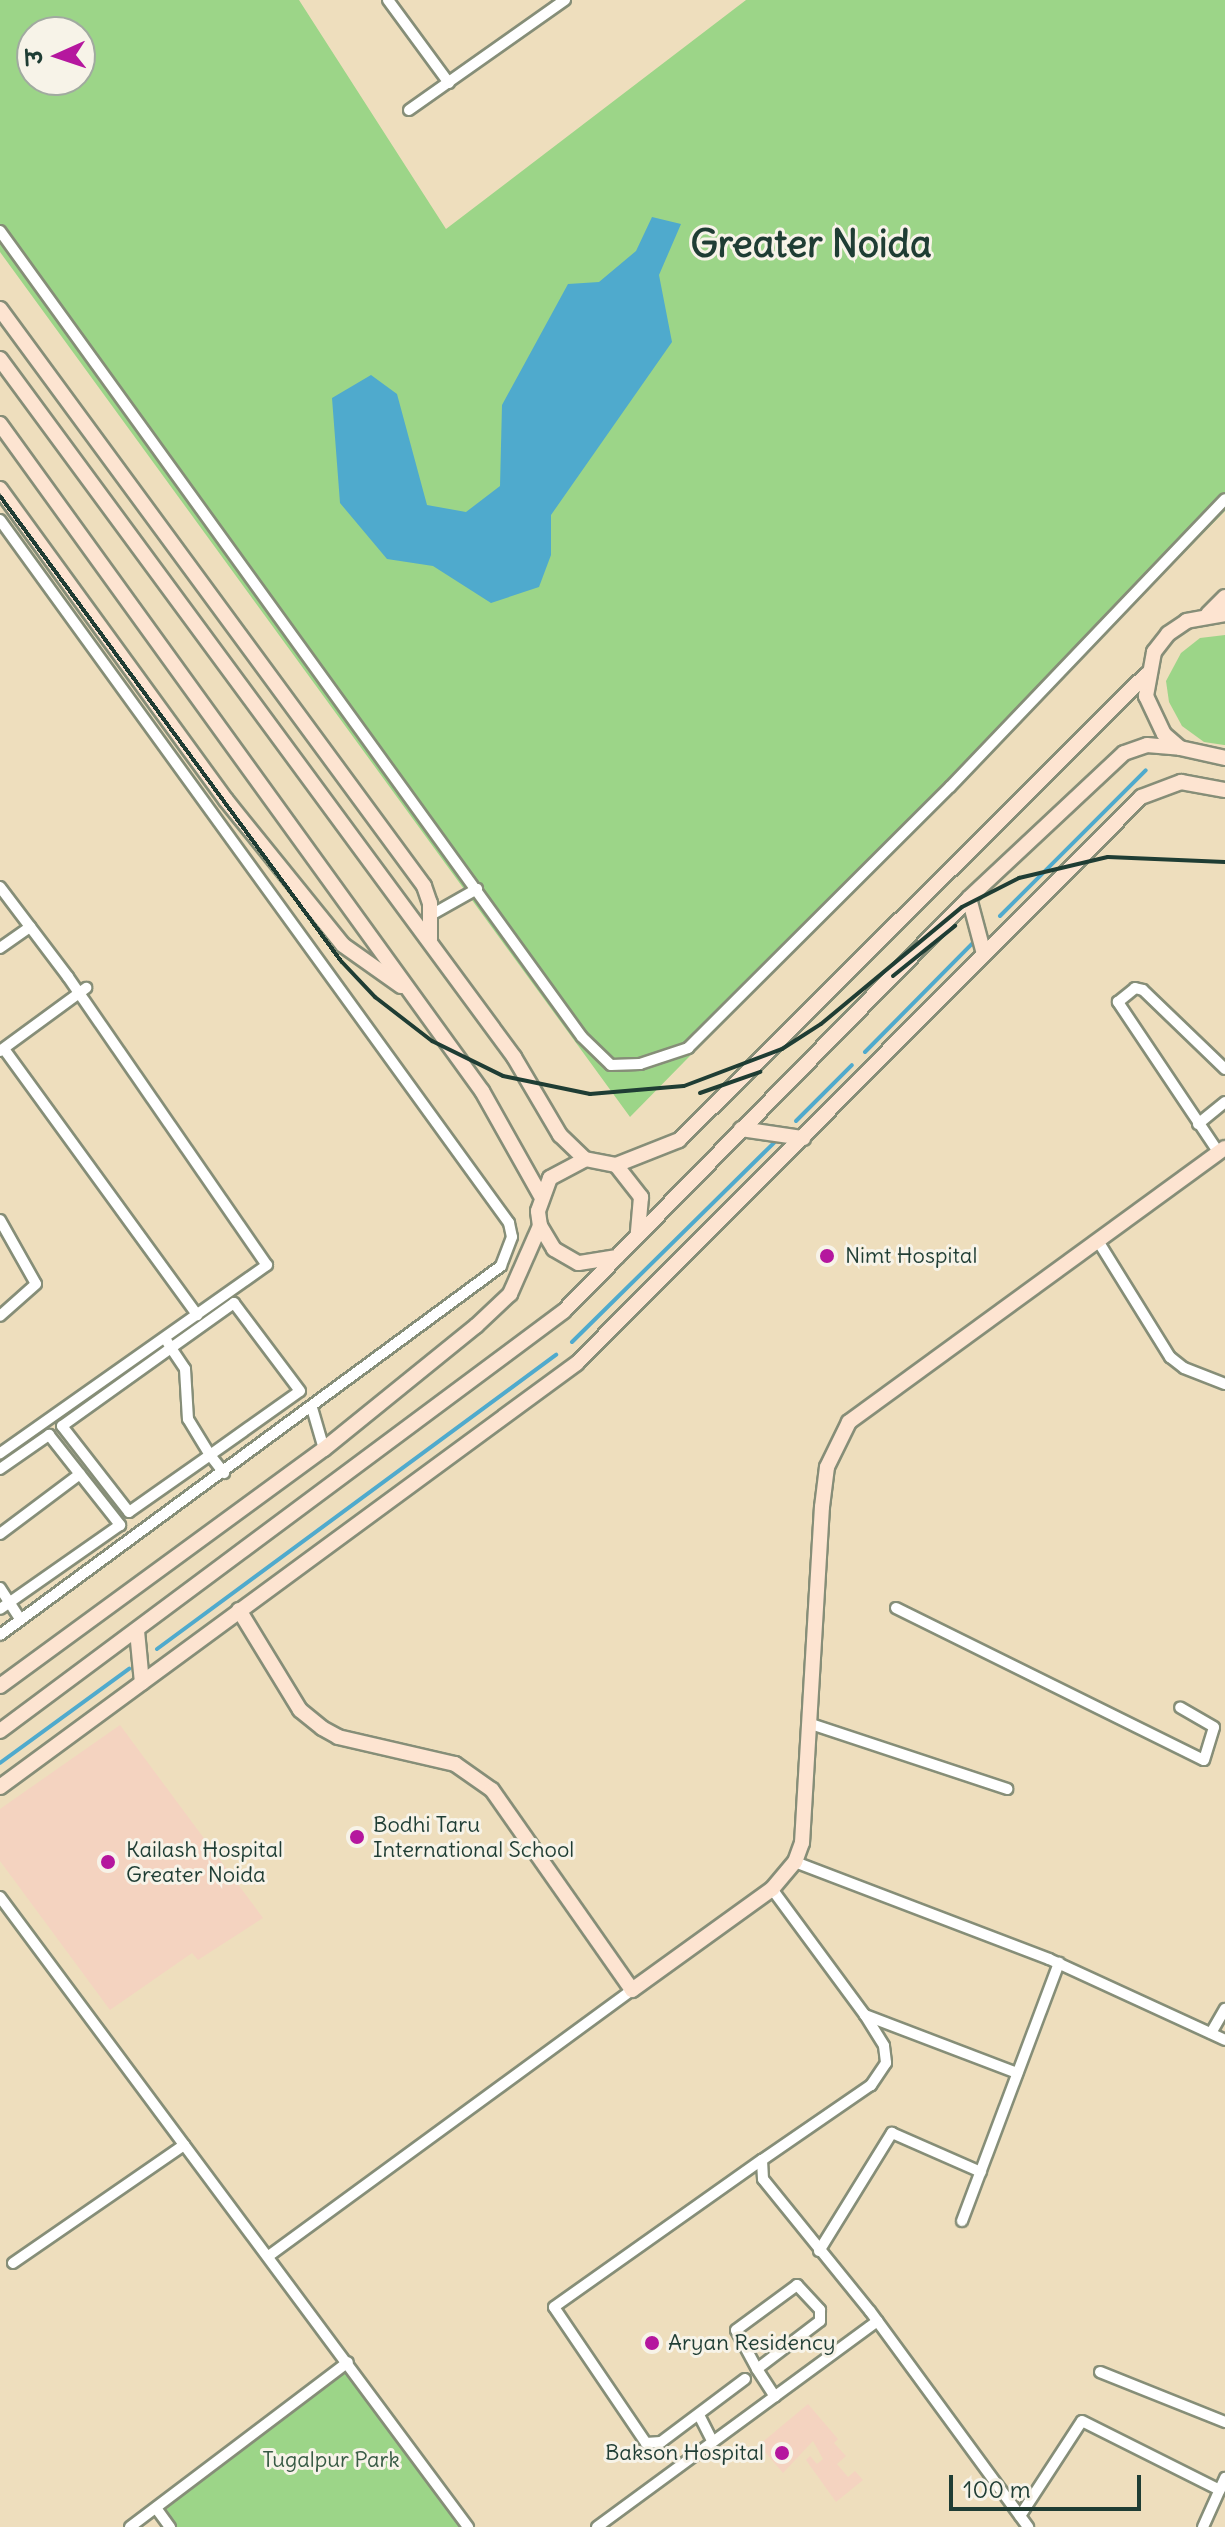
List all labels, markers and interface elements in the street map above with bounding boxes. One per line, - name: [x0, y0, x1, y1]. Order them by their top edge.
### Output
- north arrow: [16, 16, 96, 96]
- text: उ: [20, 49, 48, 65]
- district label: Greater Noida: [690, 221, 932, 267]
- place label: Nimt Hospital: [845, 1243, 977, 1269]
- marker: Nimt Hospital: [816, 1245, 838, 1267]
- place label: Bodhi Taru International School: [373, 1811, 574, 1862]
- marker: Bodhi Taru International School: [348, 1828, 366, 1846]
- place label: Kailash Hospital Greater Noida: [126, 1836, 283, 1888]
- marker: Kailash Hospital Greater Noida: [97, 1851, 119, 1873]
- place label: Aryan Residency: [668, 2330, 836, 2356]
- marker: Aryan Residency: [643, 2334, 661, 2352]
- place label: Bakson Hospital: [605, 2440, 764, 2466]
- marker: Bakson Hospital: [771, 2442, 793, 2464]
- park label: Tugalpur Park: [262, 2447, 400, 2473]
- scale bar: [953, 2459, 1145, 2509]
- text: 100 m: [963, 2474, 1031, 2504]

